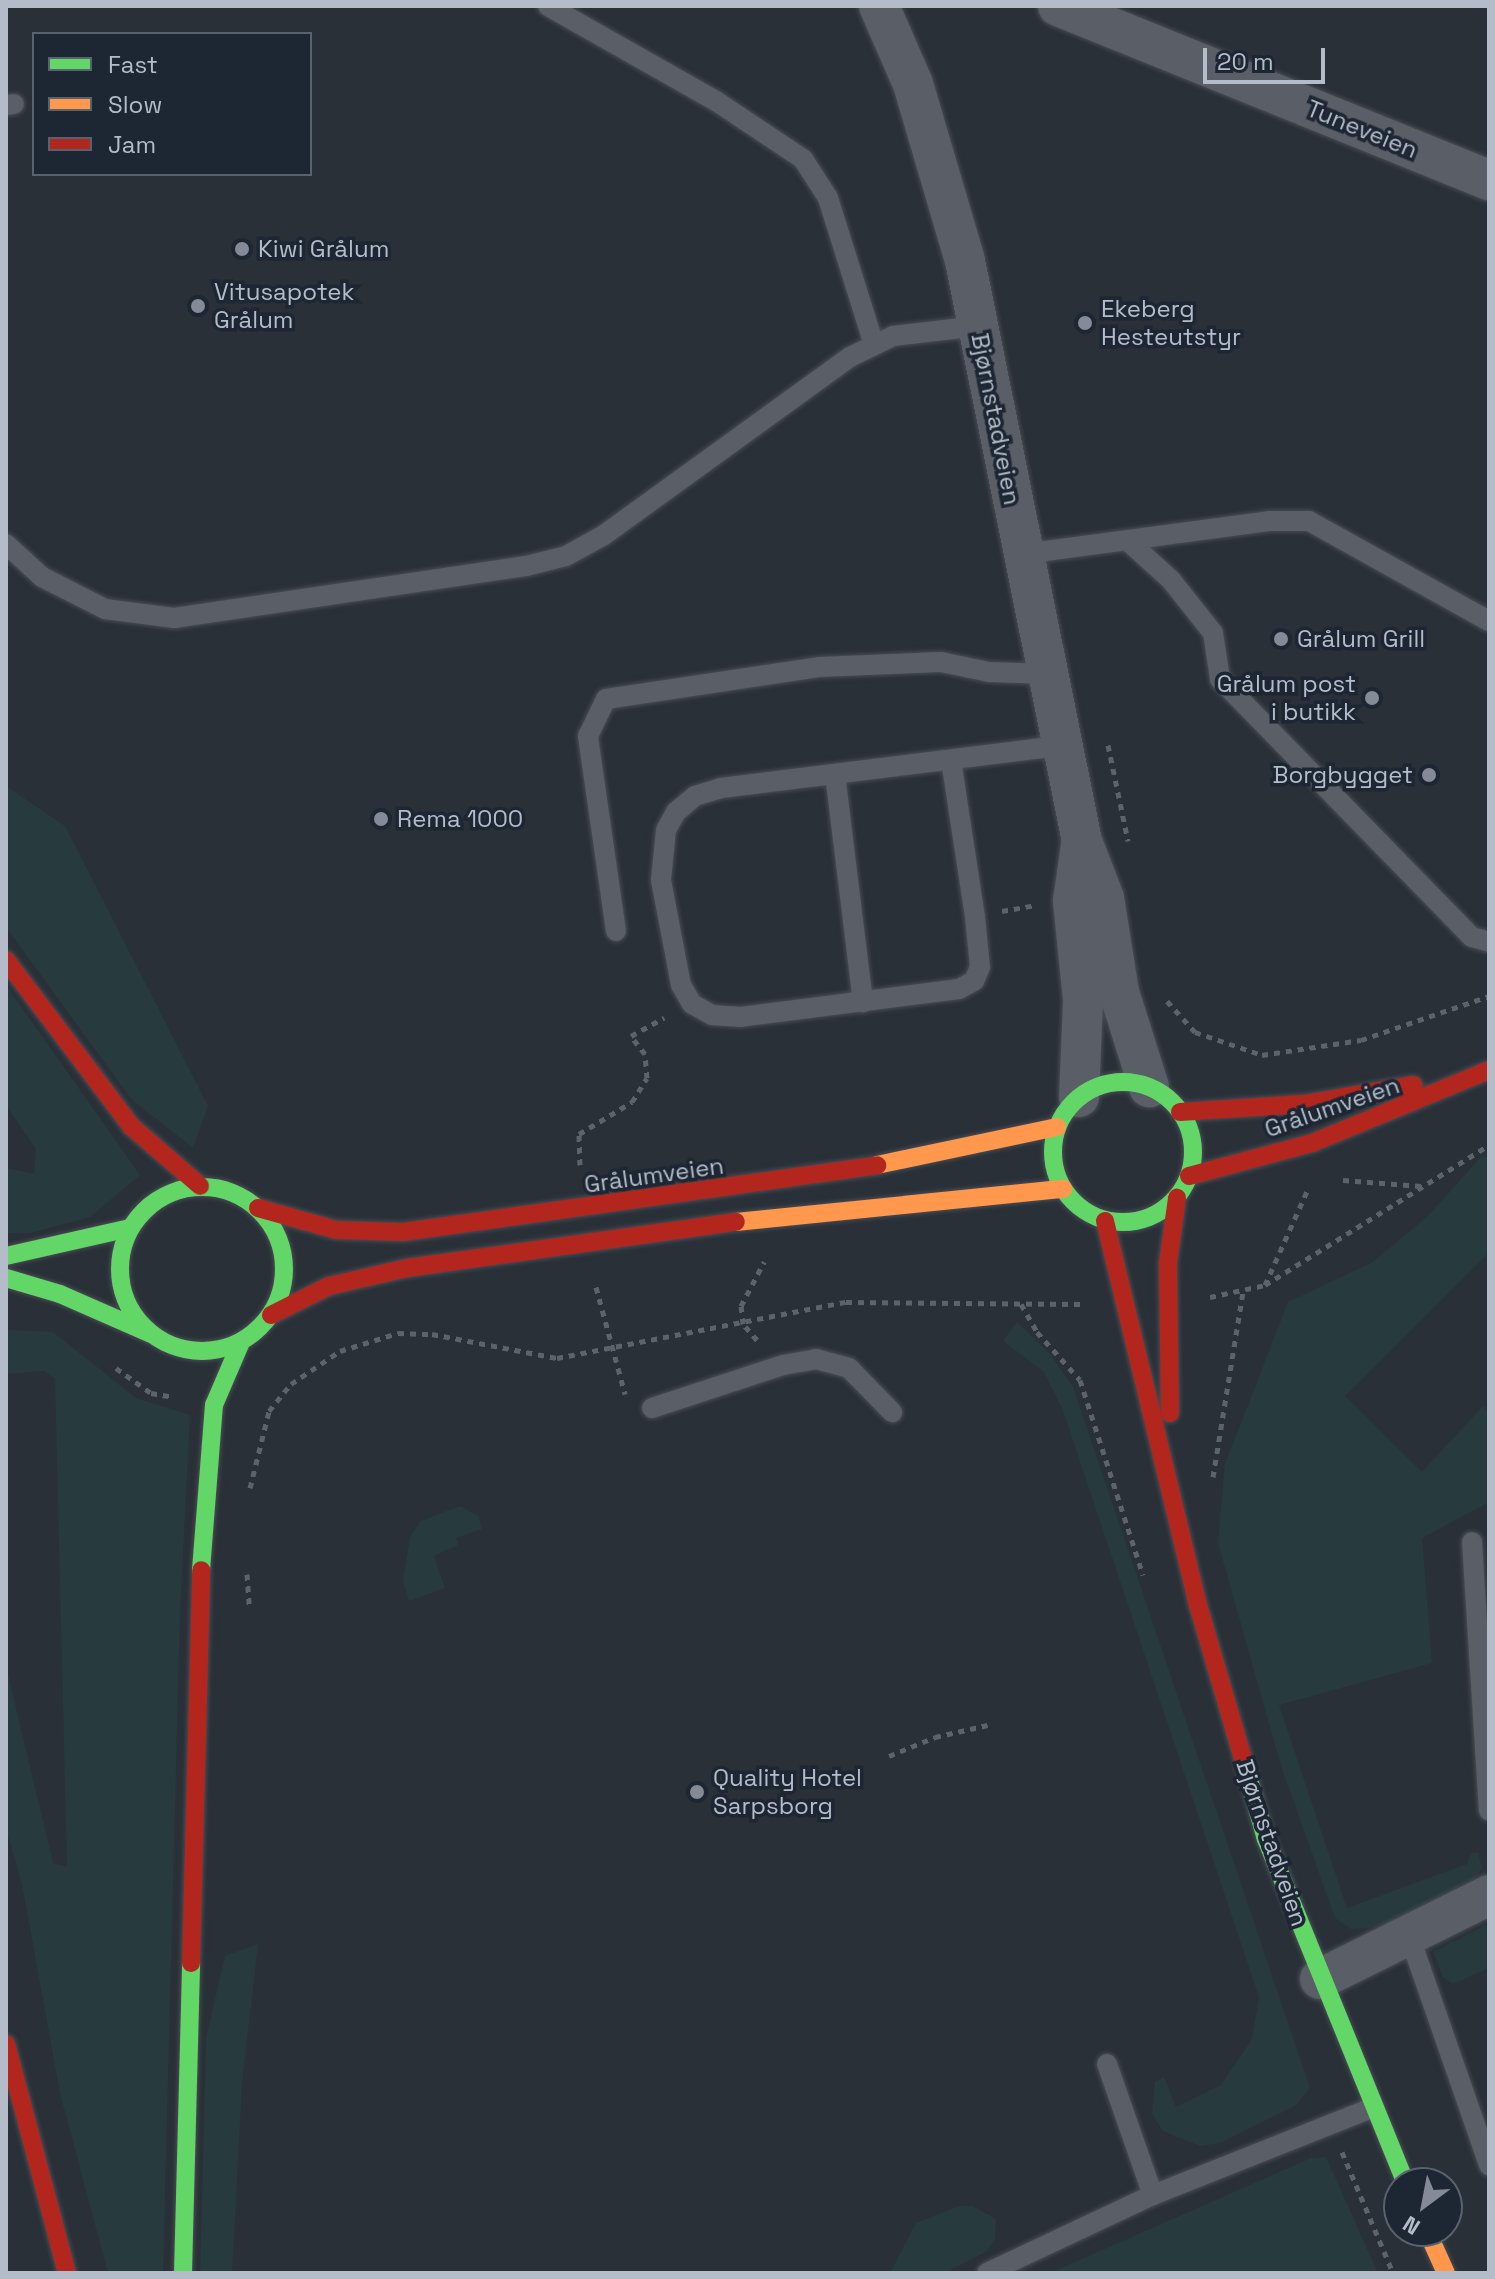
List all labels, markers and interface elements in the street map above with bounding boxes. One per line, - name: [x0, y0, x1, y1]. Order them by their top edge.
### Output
- legend: [32, 32, 312, 176]
- scale bar: [1207, 32, 1329, 82]
- text: 20 m: [1217, 46, 1274, 77]
- text: Fast: [108, 49, 158, 80]
- text: Slow: [108, 89, 162, 120]
- street label: Tuneveien: [1302, 94, 1422, 164]
- text: Jam: [108, 129, 156, 160]
- place label: Kiwi Grålum: [258, 235, 389, 263]
- marker: Kiwi Grålum: [233, 240, 251, 258]
- place label: Vitusapotek Grålum: [214, 278, 354, 334]
- place label: Ekeberg Hesteutstyr: [1101, 295, 1241, 351]
- marker: Vitusapotek Grålum: [189, 297, 207, 315]
- marker: Ekeberg Hesteutstyr: [1076, 314, 1094, 332]
- street label: Bjørnstadveien: [965, 331, 1027, 507]
- place label: Grålum Grill: [1297, 625, 1425, 653]
- marker: Grålum Grill: [1272, 630, 1290, 648]
- place label: Grålum post i butikk: [1217, 670, 1356, 726]
- marker: Grålum post i butikk: [1363, 689, 1381, 707]
- place label: Borgbygget: [1273, 761, 1413, 789]
- marker: Borgbygget: [1420, 766, 1438, 784]
- place label: Rema 1000: [397, 805, 523, 833]
- marker: Rema 1000: [372, 810, 390, 828]
- street label: Grålumveien: [1261, 1071, 1403, 1143]
- street label: Grålumveien: [582, 1151, 726, 1199]
- street label: Bjørnstadveien: [1230, 1756, 1314, 1930]
- place label: Quality Hotel Sarpsborg: [713, 1764, 862, 1820]
- marker: Quality Hotel Sarpsborg: [688, 1783, 706, 1801]
- north arrow: [1383, 2167, 1463, 2247]
- text: N: [1398, 2210, 1425, 2241]

